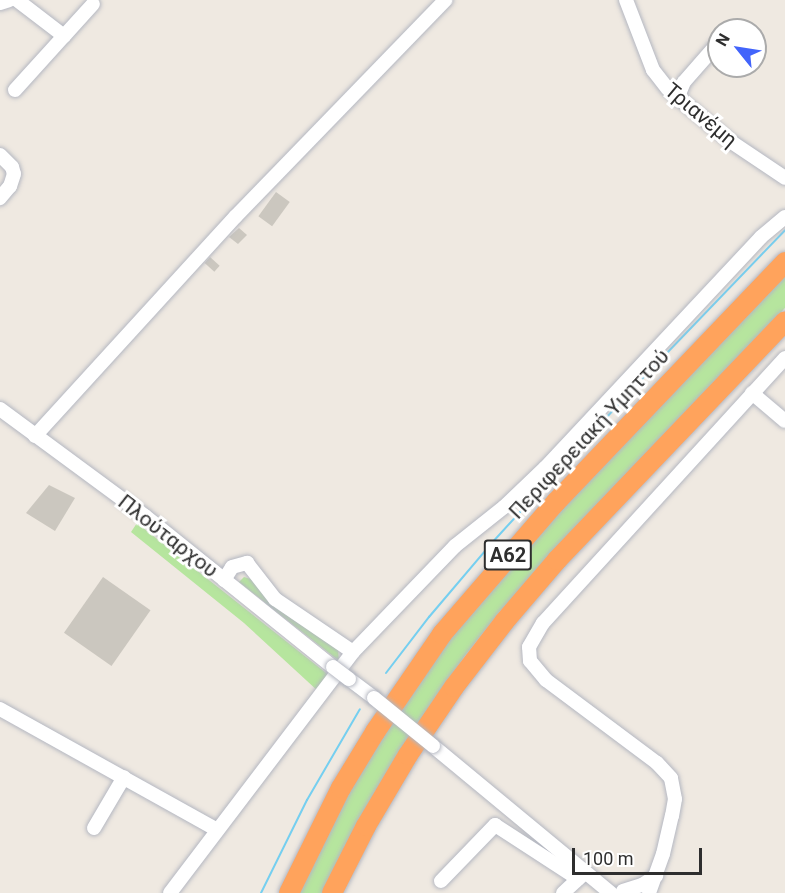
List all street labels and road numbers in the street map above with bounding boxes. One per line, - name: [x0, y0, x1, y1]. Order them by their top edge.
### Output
- street label: Τριανέμη: [660, 77, 742, 153]
- street label: Περιφερειακή Υμηττού: [504, 344, 674, 524]
- street label: Πλούταρχου: [113, 489, 223, 583]
- road number: Α62: [482, 538, 534, 572]

